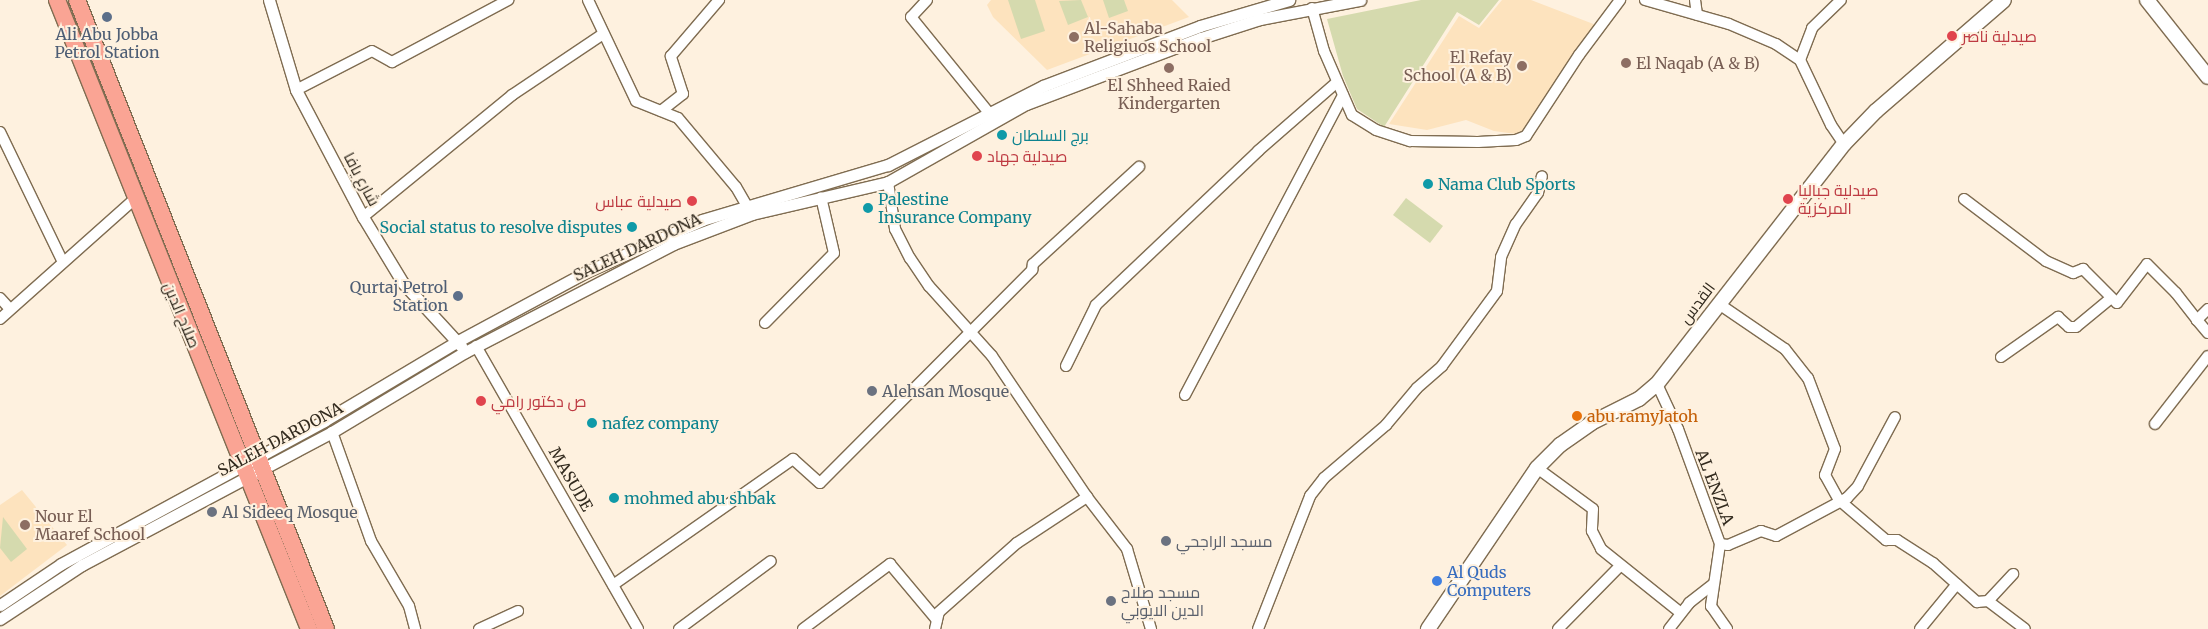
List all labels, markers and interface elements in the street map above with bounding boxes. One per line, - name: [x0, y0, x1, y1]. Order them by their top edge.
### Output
- marker: Ali Abu Jobba Petrol Station: [101, 11, 113, 23]
- place label: Al-Sahaba Religiuos School: [1084, 18, 1211, 56]
- place label: Ali Abu Jobba Petrol Station: [54, 24, 160, 62]
- place label: صيدلية ناصر: [1962, 26, 2037, 46]
- marker: صيدلية ناصر: [1946, 30, 1958, 42]
- marker: Al-Sahaba Religiuos School: [1068, 31, 1080, 43]
- place label: El Refay School (A & B): [1403, 47, 1512, 85]
- place label: El Naqab (A & B): [1636, 53, 1760, 73]
- marker: El Naqab (A & B): [1620, 57, 1632, 69]
- marker: El Refay School (A & B): [1516, 60, 1528, 72]
- marker: El Shheed Raied Kindergarten: [1163, 62, 1175, 74]
- place label: El Shheed Raied Kindergarten: [1107, 75, 1231, 113]
- place label: برج السلطان: [1012, 125, 1089, 145]
- marker: برج السلطان: [996, 129, 1008, 141]
- place label: صيدلية جهاد: [987, 146, 1067, 166]
- street label: شارع يافا: [340, 149, 384, 209]
- marker: صيدلية جهاد: [971, 150, 983, 162]
- place label: Nama Club Sports: [1438, 174, 1576, 194]
- marker: Nama Club Sports: [1422, 178, 1434, 190]
- place label: صيدلية جباليا المركزية: [1798, 180, 1879, 218]
- place label: Palestine Insurance Company: [878, 189, 1032, 227]
- place label: صيدلية عباس: [595, 191, 682, 211]
- marker: صيدلية جباليا المركزية: [1782, 193, 1794, 205]
- marker: صيدلية عباس: [686, 195, 698, 207]
- marker: Palestine Insurance Company: [862, 202, 874, 214]
- street label: SALEH DARDONA: [570, 209, 704, 285]
- place label: Social status to resolve disputes: [379, 217, 622, 237]
- marker: Social status to resolve disputes: [626, 221, 638, 233]
- place label: Qurtaj Petrol Station: [350, 277, 448, 315]
- street label: صلاح الدين: [160, 279, 204, 351]
- street label: القدس: [1675, 279, 1719, 327]
- marker: Qurtaj Petrol Station: [452, 290, 464, 302]
- place label: Alehsan Mosque: [882, 381, 1009, 401]
- marker: Alehsan Mosque: [866, 385, 878, 397]
- place label: ص دكتور رامي: [491, 391, 586, 411]
- marker: ص دكتور رامي: [475, 395, 487, 407]
- street label: SALEH DARDONA: [214, 398, 346, 480]
- place label: abu ramyJatoh: [1587, 406, 1698, 426]
- marker: abu ramyJatoh: [1571, 410, 1583, 422]
- place label: nafez company: [602, 413, 719, 433]
- marker: nafez company: [586, 417, 598, 429]
- street label: MASUDE: [545, 444, 597, 514]
- street label: AL ENZLA: [1692, 446, 1738, 528]
- place label: mohmed abu shbak: [624, 488, 776, 508]
- marker: mohmed abu shbak: [608, 492, 620, 504]
- place label: Al Sideeq Mosque: [222, 502, 358, 522]
- place label: Nour El Maaref School: [35, 506, 145, 544]
- marker: Al Sideeq Mosque: [206, 506, 218, 518]
- marker: Nour El Maaref School: [19, 519, 31, 531]
- place label: مسجد الراجحي: [1176, 531, 1273, 551]
- marker: مسجد الراجحي: [1160, 535, 1172, 547]
- place label: Al Quds Computers: [1447, 562, 1531, 600]
- marker: Al Quds Computers: [1431, 575, 1443, 587]
- place label: مسجد صلاح الدين الايوبي: [1121, 582, 1204, 620]
- marker: مسجد صلاح الدين الايوبي: [1105, 595, 1117, 607]

